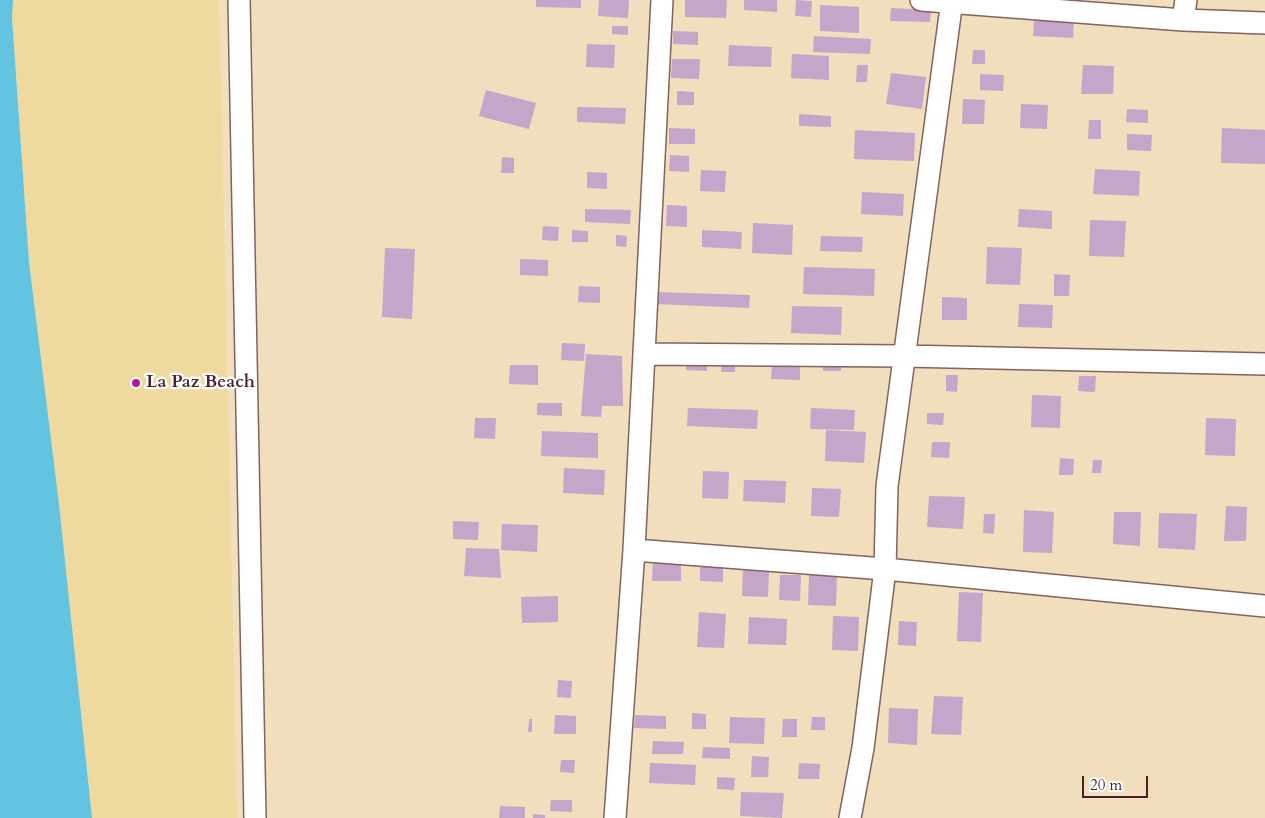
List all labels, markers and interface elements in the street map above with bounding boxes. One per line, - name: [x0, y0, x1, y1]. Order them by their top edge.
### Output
- place label: La Paz Beach: [146, 372, 255, 394]
- marker: La Paz Beach: [130, 377, 142, 389]
- scale bar: [1085, 766, 1151, 798]
- text: 20 m: [1090, 775, 1122, 795]

